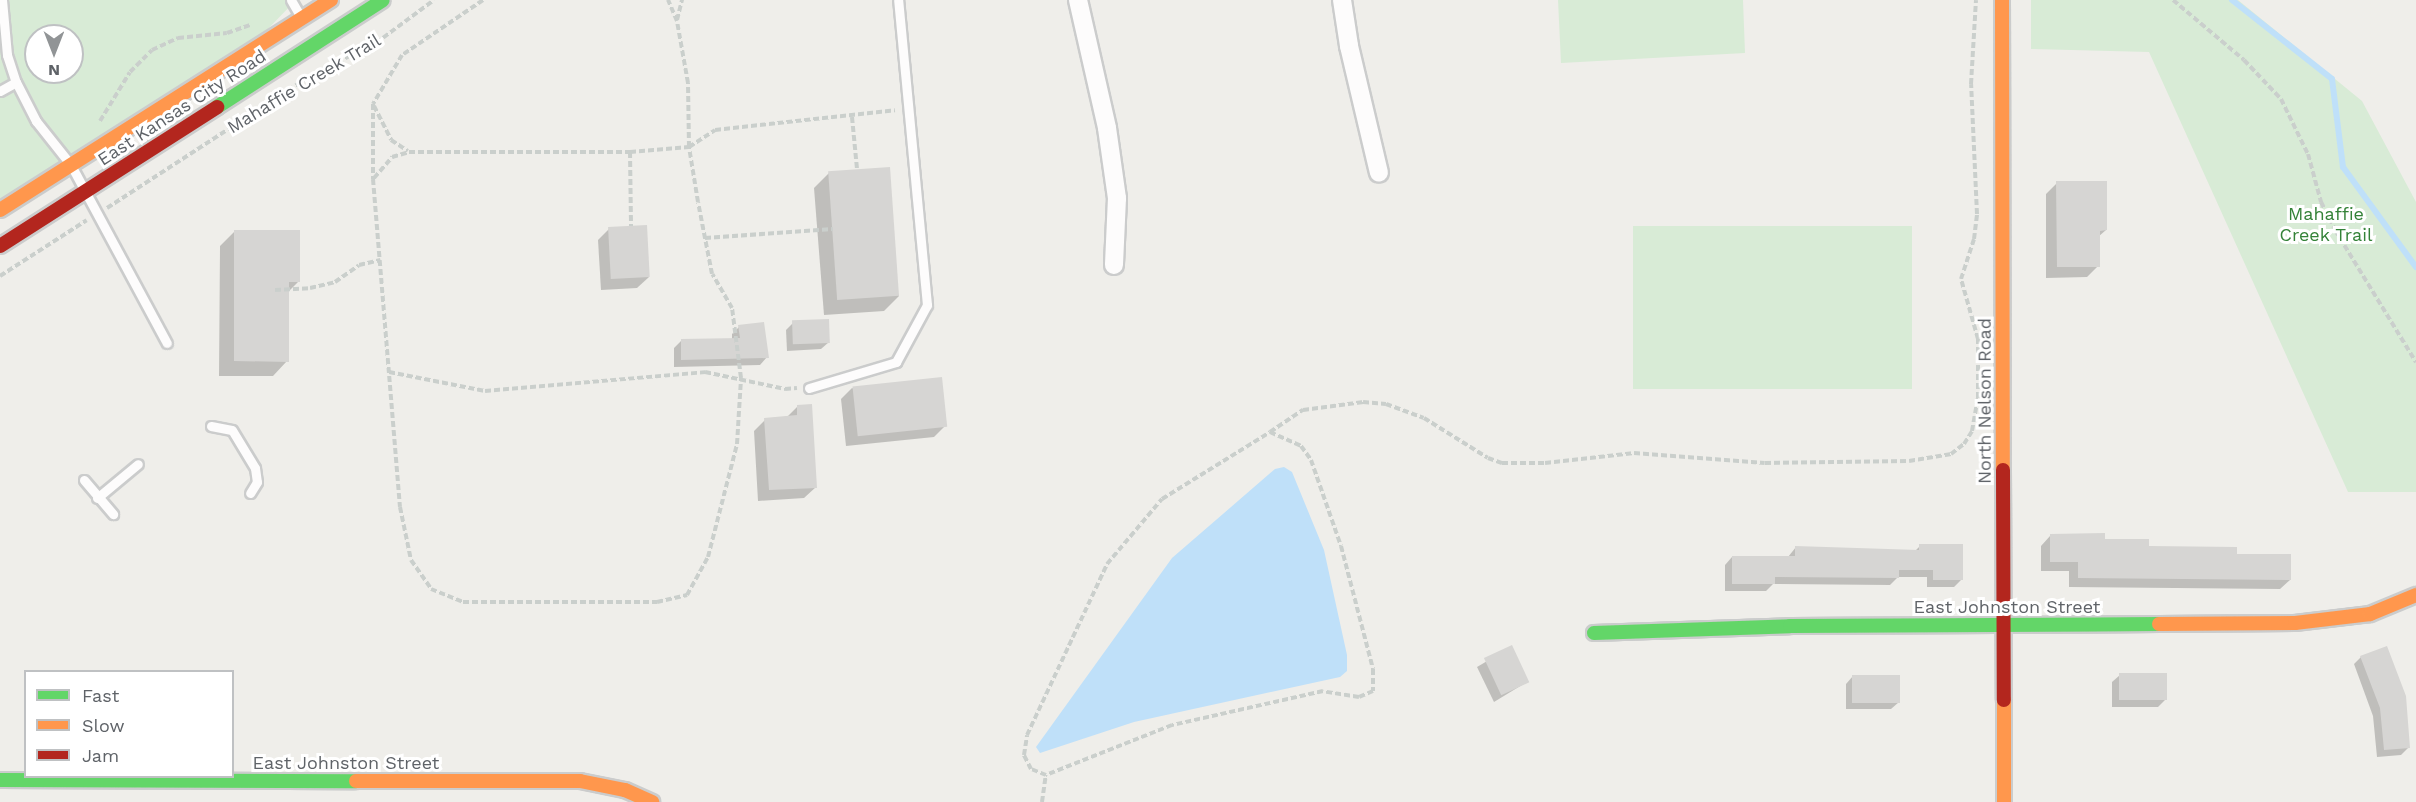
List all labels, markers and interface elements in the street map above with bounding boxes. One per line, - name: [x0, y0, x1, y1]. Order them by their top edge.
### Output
- north arrow: [24, 24, 84, 84]
- street label: Mahaffie Creek Trail: [223, 29, 385, 139]
- street label: East Kansas City Road: [93, 45, 271, 171]
- text: N: [48, 61, 60, 80]
- park label: Mahaffie Creek Trail: [2279, 204, 2373, 246]
- street label: North Nelson Road: [1974, 318, 1996, 484]
- street label: East Johnston Street: [1913, 596, 2101, 618]
- legend: [24, 670, 234, 778]
- text: Fast: [82, 685, 119, 706]
- text: Slow: [82, 715, 125, 736]
- text: Jam: [82, 745, 119, 766]
- street label: East Johnston Street: [252, 752, 440, 774]

